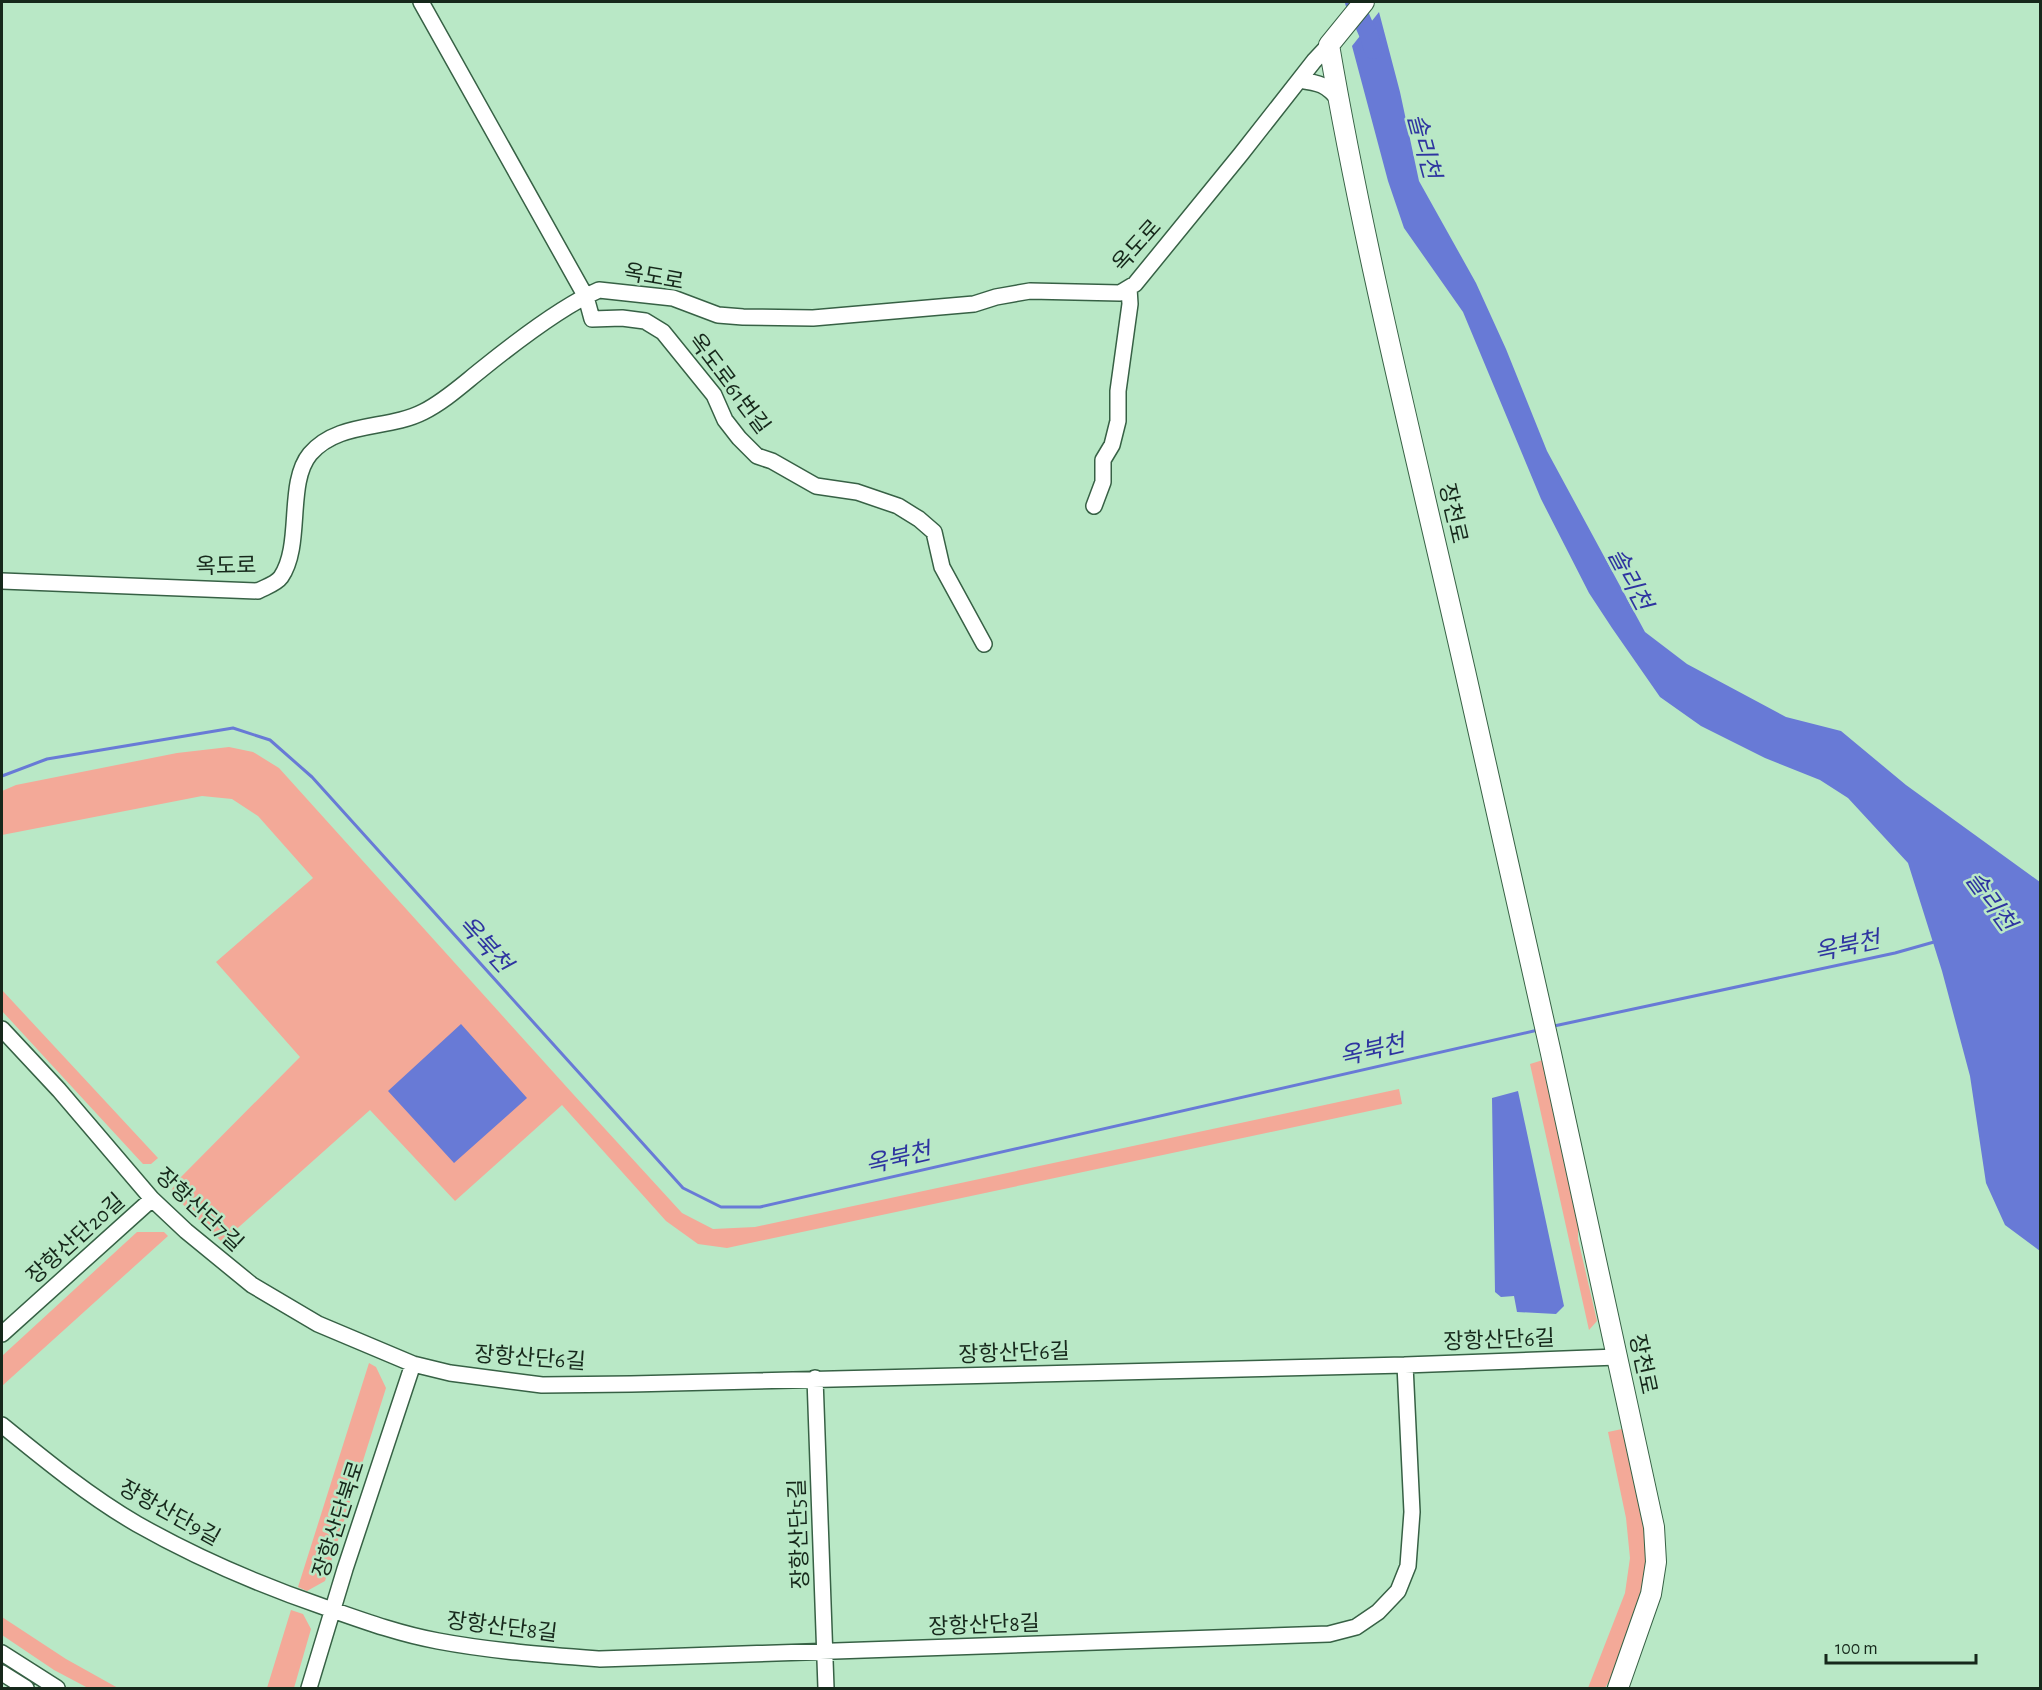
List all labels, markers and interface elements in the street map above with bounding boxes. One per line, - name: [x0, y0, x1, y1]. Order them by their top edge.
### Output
- water label: 솔리천: [1403, 111, 1445, 184]
- street label: 옥도로: [1108, 216, 1165, 276]
- street label: 옥도로: [622, 261, 686, 293]
- street label: 옥도로61번길: [685, 329, 775, 438]
- street label: 장천로: [1435, 481, 1472, 545]
- water label: 솔리천: [1603, 544, 1658, 617]
- street label: 옥도로: [195, 554, 257, 578]
- water label: 솔리천: [1961, 867, 2022, 938]
- water label: 옥북천: [453, 911, 518, 979]
- water label: 옥북천: [1812, 927, 1885, 966]
- water label: 옥북천: [1337, 1030, 1410, 1070]
- water label: 옥북천: [863, 1138, 936, 1178]
- street label: 장항산단7길: [151, 1163, 248, 1255]
- street label: 장항산단20길: [22, 1189, 129, 1288]
- street label: 장항산단6길: [1443, 1326, 1555, 1353]
- street label: 장천로: [1626, 1332, 1661, 1396]
- street label: 장항산단6길: [958, 1339, 1070, 1366]
- street label: 장항산단6길: [474, 1342, 586, 1373]
- street label: 장항산단북로: [309, 1458, 368, 1580]
- street label: 장항산단9길: [115, 1475, 224, 1550]
- street label: 장항산단5길: [785, 1478, 812, 1590]
- street label: 장항산단8길: [445, 1608, 559, 1645]
- street label: 장항산단8길: [928, 1611, 1040, 1638]
- scale bar: [1826, 1627, 1976, 1665]
- text: 100 m: [1835, 1640, 1878, 1658]

